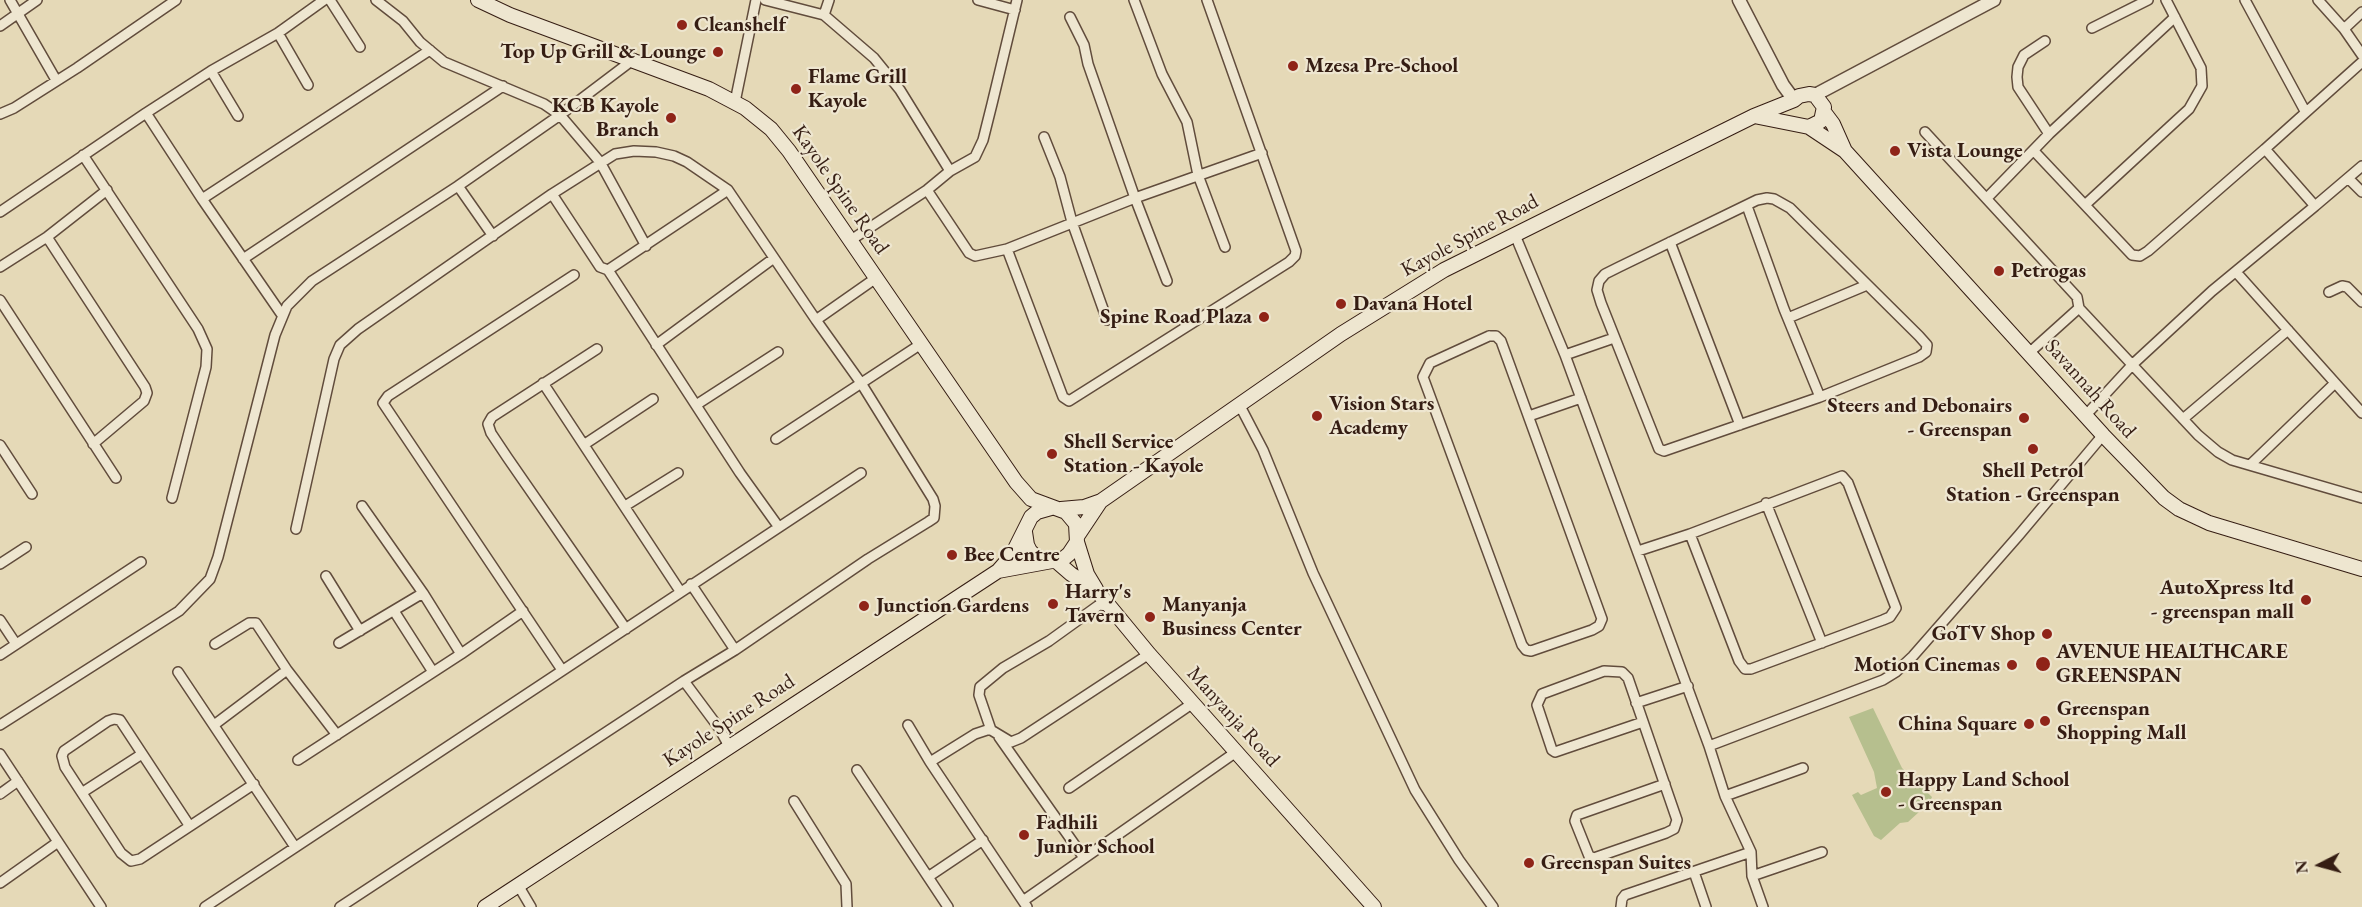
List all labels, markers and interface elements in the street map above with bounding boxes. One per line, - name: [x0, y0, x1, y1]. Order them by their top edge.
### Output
- place label: Cleanshelf: [694, 12, 786, 38]
- marker: Cleanshelf: [675, 18, 689, 32]
- place label: Top Up Grill & Lounge: [500, 39, 706, 65]
- marker: Top Up Grill & Lounge: [711, 45, 725, 59]
- place label: Mzesa Pre-School: [1305, 53, 1458, 79]
- marker: Mzesa Pre-School: [1286, 59, 1300, 73]
- place label: Flame Grill Kayole: [808, 64, 907, 114]
- marker: Flame Grill Kayole: [789, 82, 803, 96]
- place label: KCB Kayole Branch: [552, 93, 659, 143]
- marker: KCB Kayole Branch: [664, 111, 678, 125]
- street label: Kayole Spine Road: [786, 121, 894, 259]
- place label: Vista Lounge: [1907, 138, 2023, 164]
- marker: Vista Lounge: [1888, 144, 1902, 158]
- street label: Kayole Spine Road: [1397, 189, 1543, 283]
- place label: Petrogas: [2011, 258, 2086, 284]
- marker: Petrogas: [1992, 264, 2006, 278]
- place label: Davana Hotel: [1353, 291, 1473, 317]
- marker: Davana Hotel: [1334, 297, 1348, 311]
- place label: Spine Road Plaza: [1100, 304, 1252, 330]
- marker: Spine Road Plaza: [1257, 310, 1271, 324]
- street label: Savannah Road: [2039, 334, 2141, 444]
- place label: Vision Stars Academy: [1329, 391, 1434, 441]
- place label: Steers and Debonairs - Greenspan: [1827, 393, 2012, 443]
- marker: Vision Stars Academy: [1310, 409, 1324, 423]
- marker: Steers and Debonairs - Greenspan: [2017, 411, 2031, 425]
- place label: Shell Service Station - Kayole: [1064, 429, 1204, 479]
- marker: Shell Petrol Station - Greenspan: [2026, 442, 2040, 456]
- marker: Shell Service Station - Kayole: [1045, 447, 1059, 461]
- place label: Shell Petrol Station - Greenspan: [1946, 458, 2120, 508]
- place label: Bee Centre: [964, 542, 1060, 568]
- marker: Bee Centre: [945, 548, 959, 562]
- place label: AutoXpress ltd - greenspan mall: [2151, 575, 2294, 625]
- place label: Harry's Tavern: [1065, 579, 1131, 629]
- place label: Manyanja Business Center: [1162, 592, 1302, 642]
- place label: Junction Gardens: [876, 593, 1029, 619]
- marker: AutoXpress ltd - greenspan mall: [2299, 593, 2313, 607]
- marker: Harry's Tavern: [1046, 597, 1060, 611]
- marker: Junction Gardens: [857, 599, 871, 613]
- marker: Manyanja Business Center: [1143, 610, 1157, 624]
- place label: GoTV Shop: [1932, 621, 2035, 647]
- marker: GoTV Shop: [2040, 627, 2054, 641]
- place label: AVENUE HEALTHCARE GREENSPAN: [2056, 639, 2288, 689]
- place label: Motion Cinemas: [1854, 652, 2000, 678]
- marker: AVENUE HEALTHCARE GREENSPAN: [2034, 655, 2052, 673]
- marker: Motion Cinemas: [2005, 658, 2019, 672]
- street label: Manyanja Road: [1181, 661, 1285, 773]
- street label: Kayole Spine Road: [658, 669, 800, 773]
- place label: Greenspan Shopping Mall: [2057, 696, 2186, 746]
- place label: China Square: [1898, 711, 2017, 737]
- marker: Greenspan Shopping Mall: [2038, 714, 2052, 728]
- marker: China Square: [2022, 717, 2036, 731]
- place label: Happy Land School - Greenspan: [1898, 767, 2069, 817]
- marker: Happy Land School - Greenspan: [1879, 785, 1893, 799]
- place label: Fadhili Junior School: [1036, 810, 1155, 860]
- marker: Fadhili Junior School: [1017, 828, 1031, 842]
- north arrow: [2290, 835, 2350, 895]
- place label: Greenspan Suites: [1541, 850, 1691, 876]
- marker: Greenspan Suites: [1522, 856, 1536, 870]
- text: N: [2290, 859, 2313, 874]

